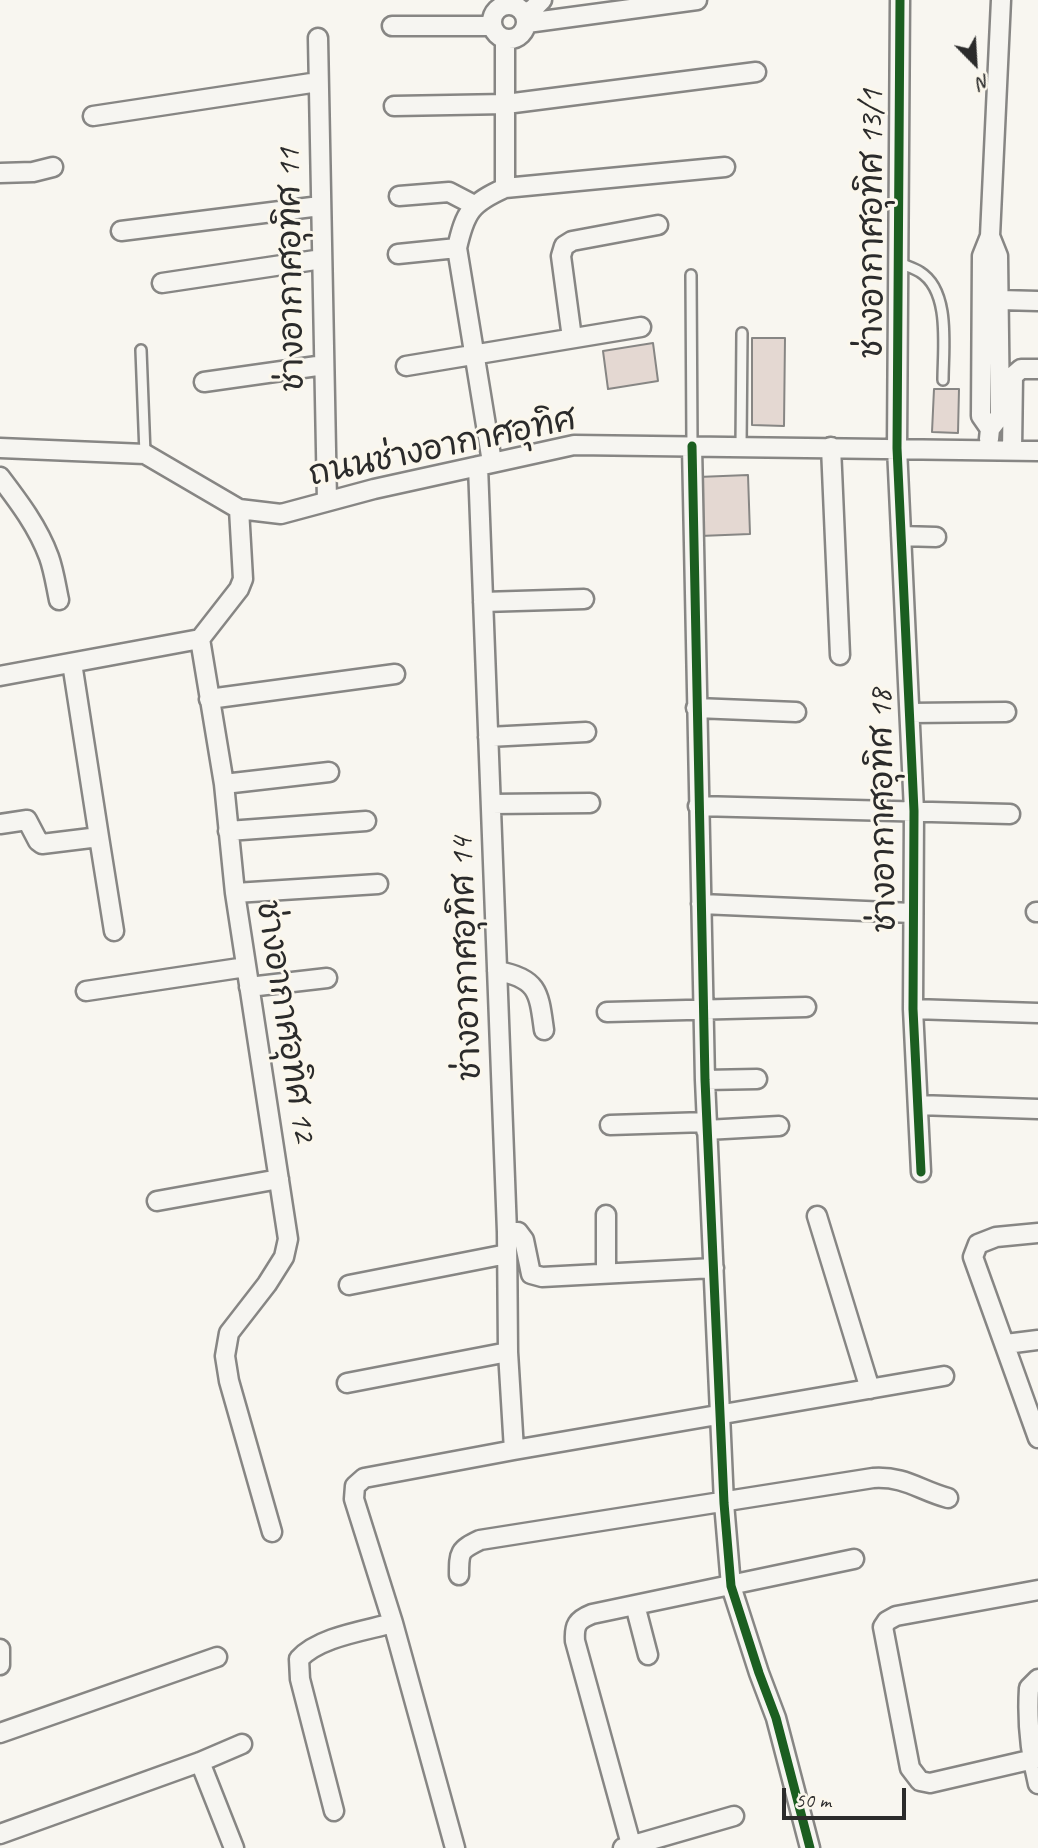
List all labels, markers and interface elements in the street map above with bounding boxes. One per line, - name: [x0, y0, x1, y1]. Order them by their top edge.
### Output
- north arrow: [940, 28, 1010, 98]
- text: N: [973, 69, 994, 96]
- street label: ช่างอากาศอุทิศ 13/1: [853, 89, 893, 359]
- street label: ช่างอากาศอุทิศ 11: [270, 148, 314, 392]
- street label: ถนนช่างอากาศอุทิศ: [305, 400, 579, 496]
- street label: ช่างอากาศอุทิศ 18: [862, 689, 906, 933]
- street label: ช่างอากาศอุทิศ 14: [443, 837, 491, 1081]
- street label: ช่างอากาศอุทิศ 12: [246, 898, 324, 1144]
- scale bar: [786, 1774, 910, 1818]
- text: 50 m: [795, 1787, 831, 1813]

